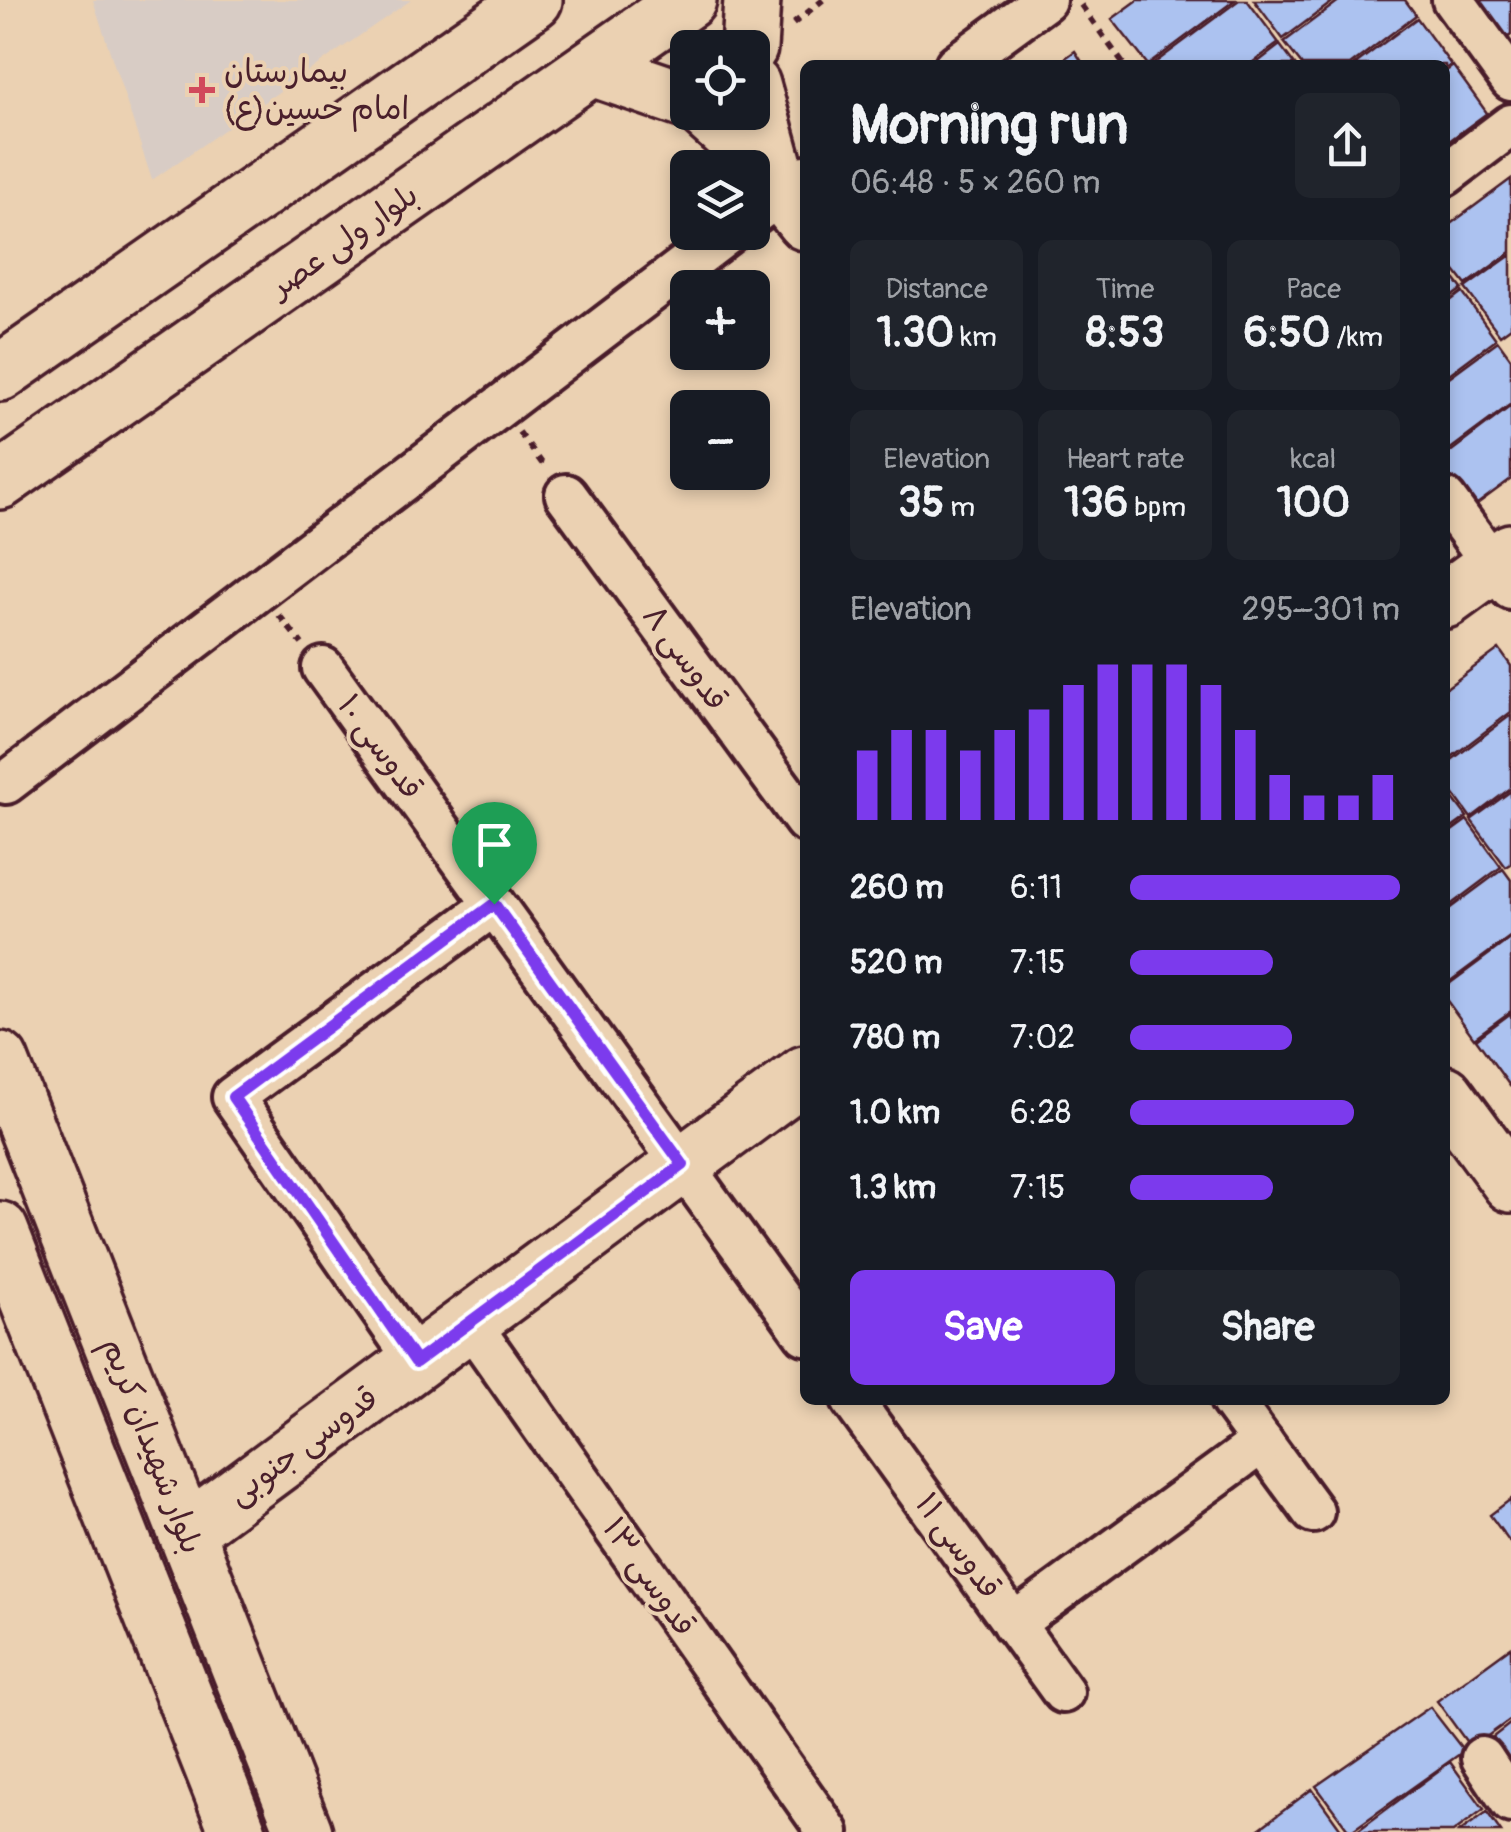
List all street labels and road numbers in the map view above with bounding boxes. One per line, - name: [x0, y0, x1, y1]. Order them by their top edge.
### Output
- street label: بلوار ولی عصر: [259, 175, 426, 309]
- street label: قدوسی ۸: [633, 597, 737, 719]
- street label: قدوسی ۱۰: [328, 687, 432, 807]
- street label: بلوار شهیدان کریم: [90, 1332, 212, 1561]
- street label: قدوسی جنوبی: [220, 1378, 386, 1514]
- street label: قدوسی ۱۱: [906, 1485, 1010, 1607]
- street label: قدوسی ۱۳: [594, 1510, 704, 1644]

